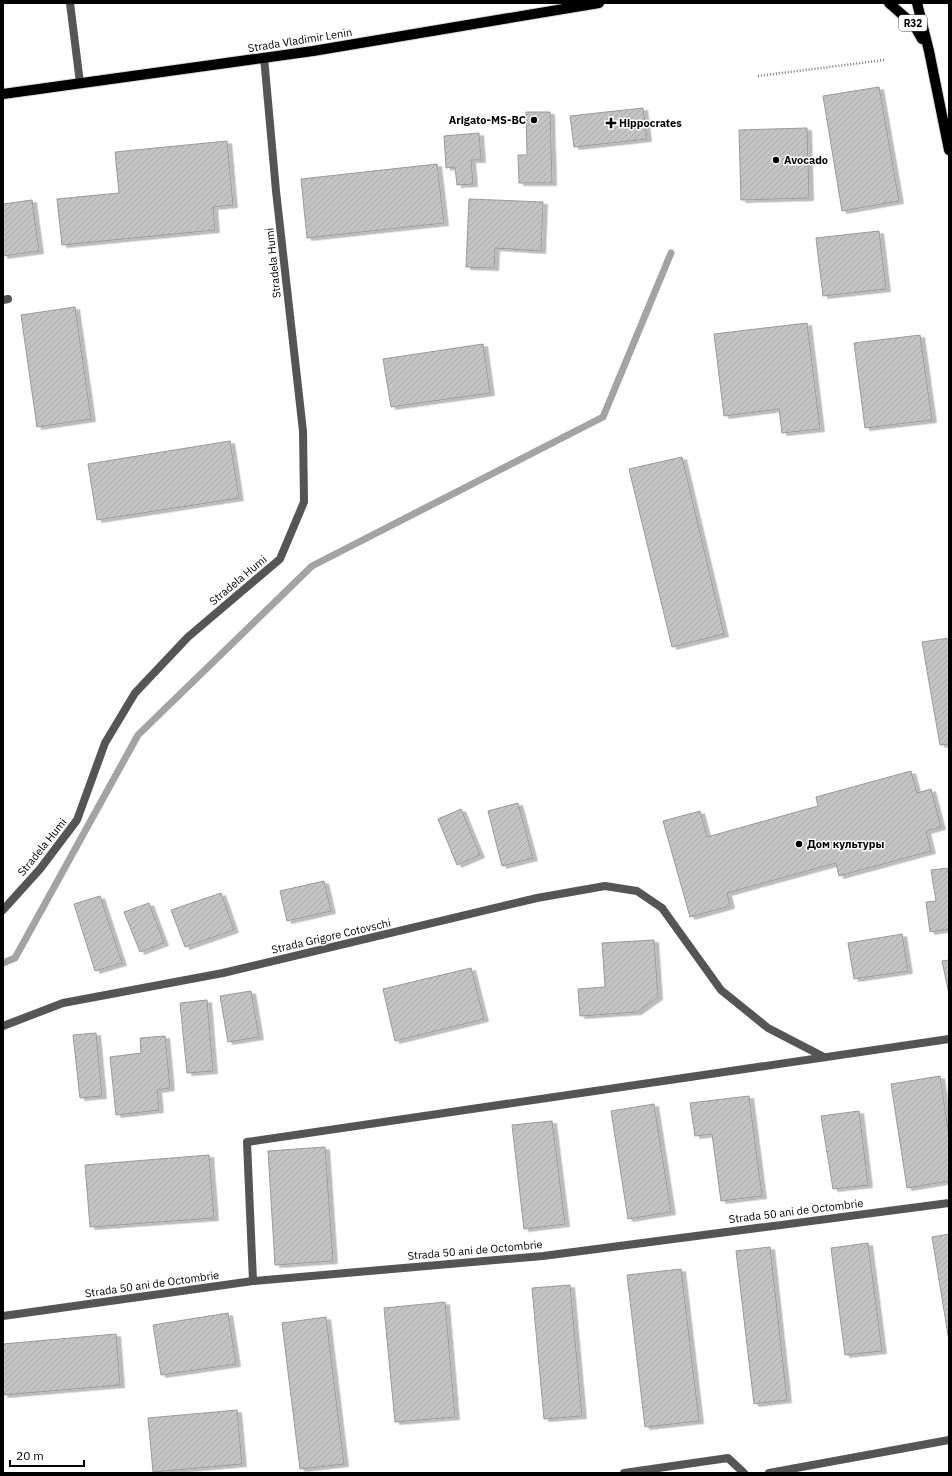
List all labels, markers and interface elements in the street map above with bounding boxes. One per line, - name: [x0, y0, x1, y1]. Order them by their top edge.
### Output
- road number: R32: [899, 15, 927, 31]
- street label: Strada Vladimir Lenin: [247, 25, 353, 55]
- place label: Arigato-MS-BC: [449, 113, 526, 127]
- marker: Arigato-MS-BC: [529, 115, 539, 125]
- place label: Hippocrates: [619, 116, 682, 130]
- marker: Hippocrates: [606, 118, 616, 128]
- place label: Avocado: [784, 153, 828, 167]
- marker: Avocado: [771, 155, 781, 165]
- street label: Stradela Humi: [262, 227, 284, 299]
- street label: Stradela Humi: [207, 552, 269, 608]
- street label: Stradela Humi: [14, 815, 70, 879]
- place label: Дом культуры: [807, 837, 884, 851]
- marker: Дом культуры: [794, 839, 804, 849]
- street label: Strada Grigore Cotovschi: [270, 915, 392, 957]
- street label: Strada 50 ani de Octombrie: [728, 1196, 864, 1226]
- street label: Strada 50 ani de Octombrie: [407, 1237, 543, 1263]
- street label: Strada 50 ani de Octombrie: [84, 1268, 220, 1300]
- scale bar: [10, 1442, 84, 1468]
- text: 20 m: [16, 1448, 44, 1463]

